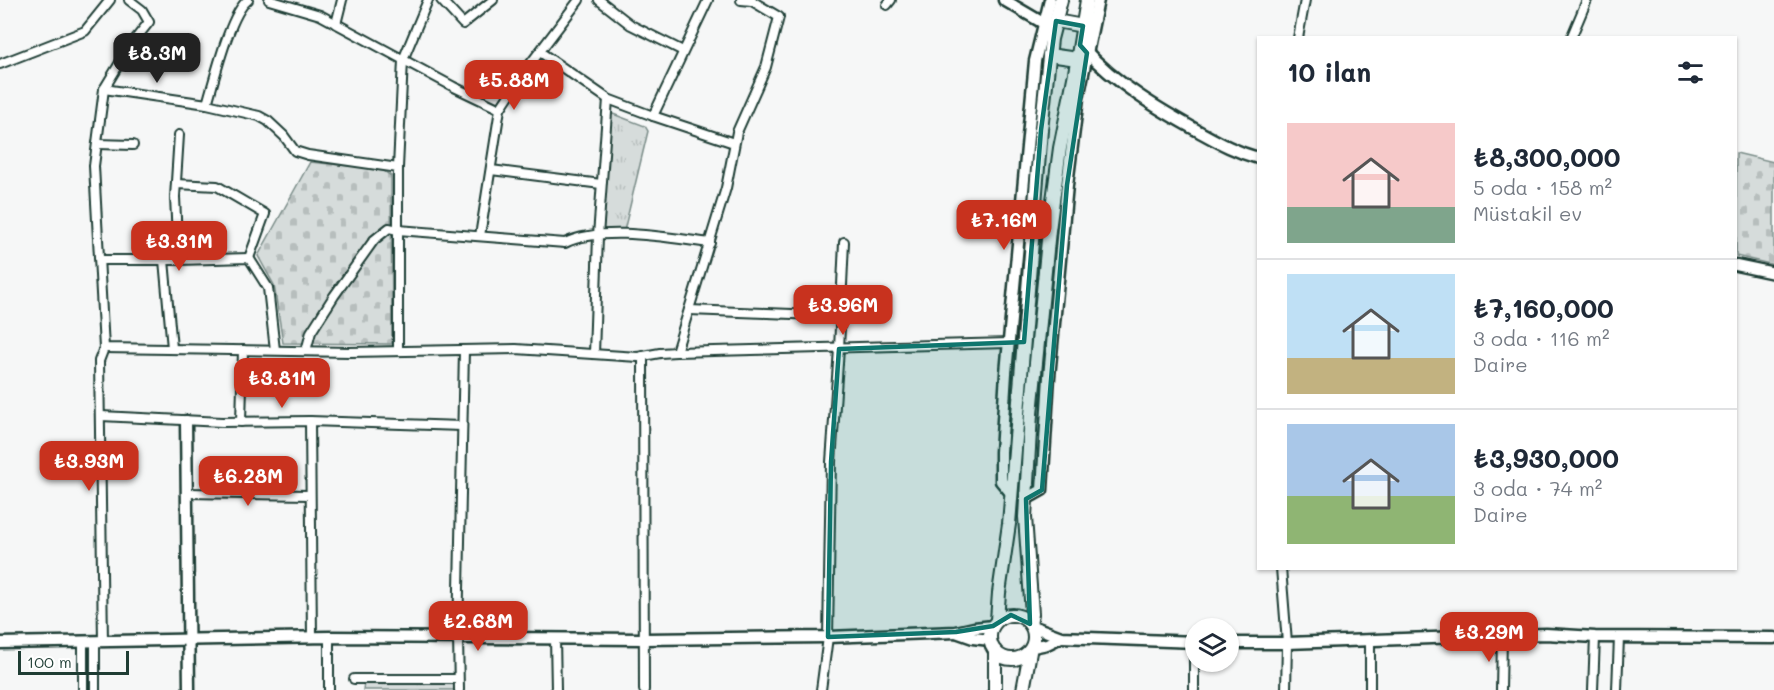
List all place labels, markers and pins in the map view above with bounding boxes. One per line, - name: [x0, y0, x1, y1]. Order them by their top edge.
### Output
- pin: ₺8.3M: [115, 33, 199, 84]
- pin: ₺5.88M: [465, 60, 563, 111]
- pin: ₺7.16M: [955, 200, 1053, 251]
- pin: ₺3.31M: [130, 221, 228, 272]
- pin: ₺3.96M: [794, 285, 892, 336]
- pin: ₺3.81M: [233, 358, 331, 409]
- pin: ₺3.93M: [40, 441, 138, 492]
- pin: ₺6.28M: [199, 456, 297, 507]
- pin: ₺2.68M: [429, 601, 527, 652]
- pin: ₺3.29M: [1440, 612, 1538, 663]

